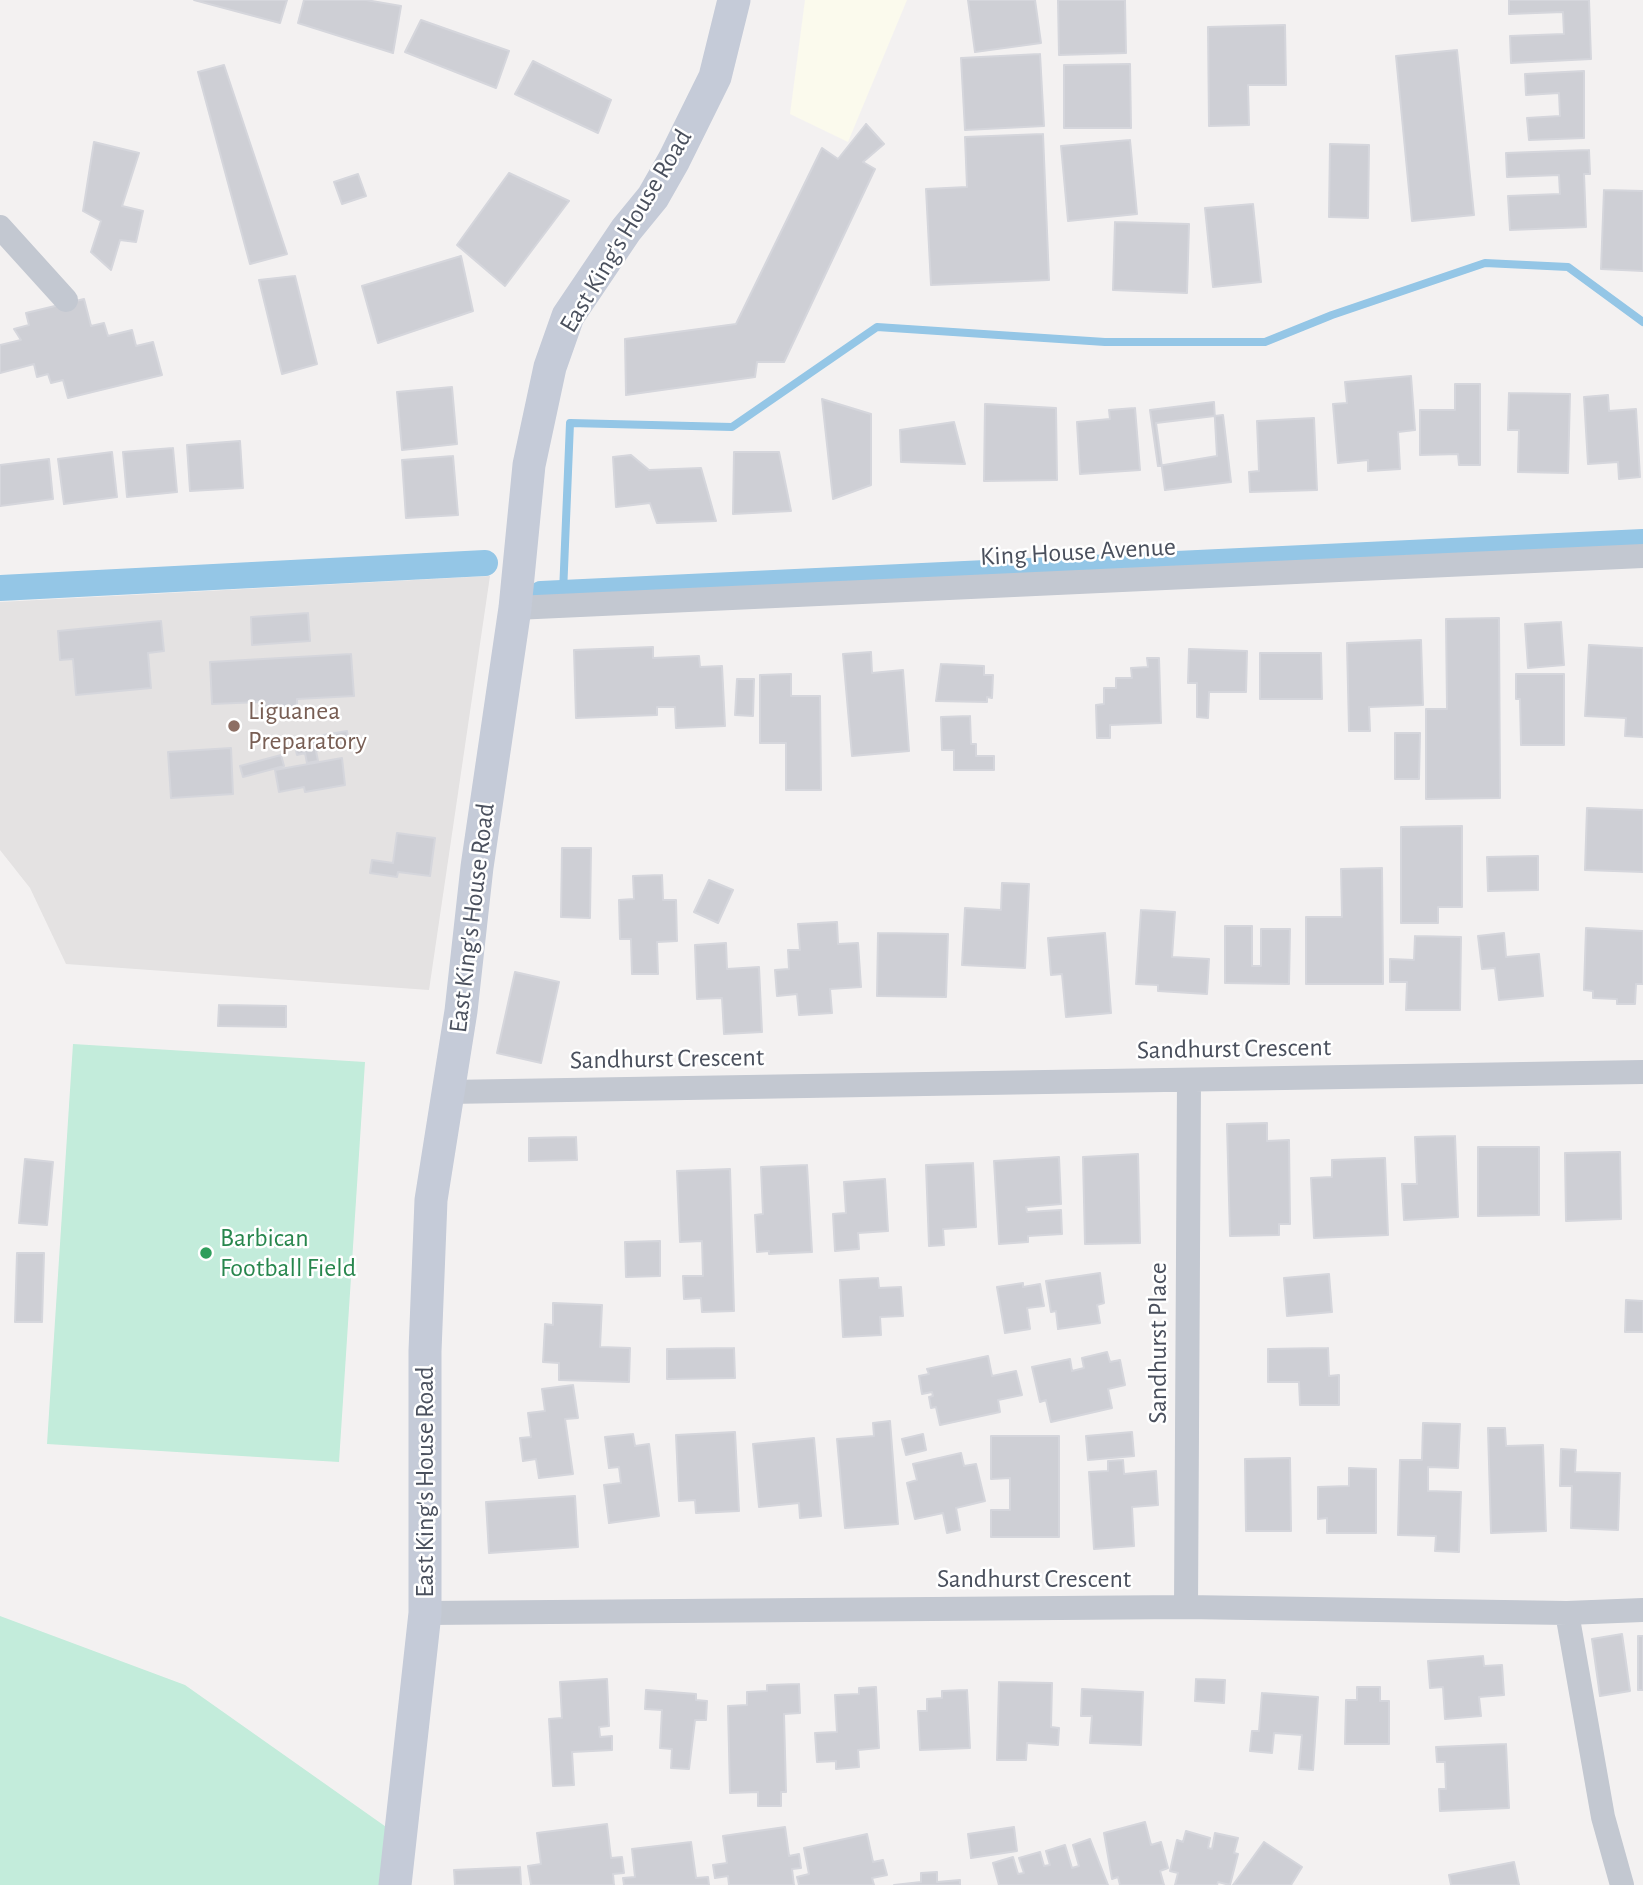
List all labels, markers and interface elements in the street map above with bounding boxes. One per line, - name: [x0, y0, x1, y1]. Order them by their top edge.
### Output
- street label: East King's House Road: [553, 124, 699, 338]
- street label: King House Avenue: [979, 531, 1177, 573]
- place label: Liguanea Preparatory: [248, 695, 367, 756]
- marker: Liguanea Preparatory: [226, 718, 242, 734]
- street label: East King's House Road: [442, 801, 502, 1035]
- street label: Sandhurst Crescent: [1137, 1032, 1331, 1066]
- street label: Sandhurst Crescent: [570, 1042, 764, 1076]
- place label: Barbican Football Field: [220, 1222, 356, 1284]
- marker: Barbican Football Field: [198, 1245, 214, 1261]
- street label: Sandhurst Place: [1142, 1262, 1174, 1424]
- street label: East King's House Road: [409, 1366, 441, 1598]
- street label: Sandhurst Crescent: [937, 1563, 1131, 1595]

